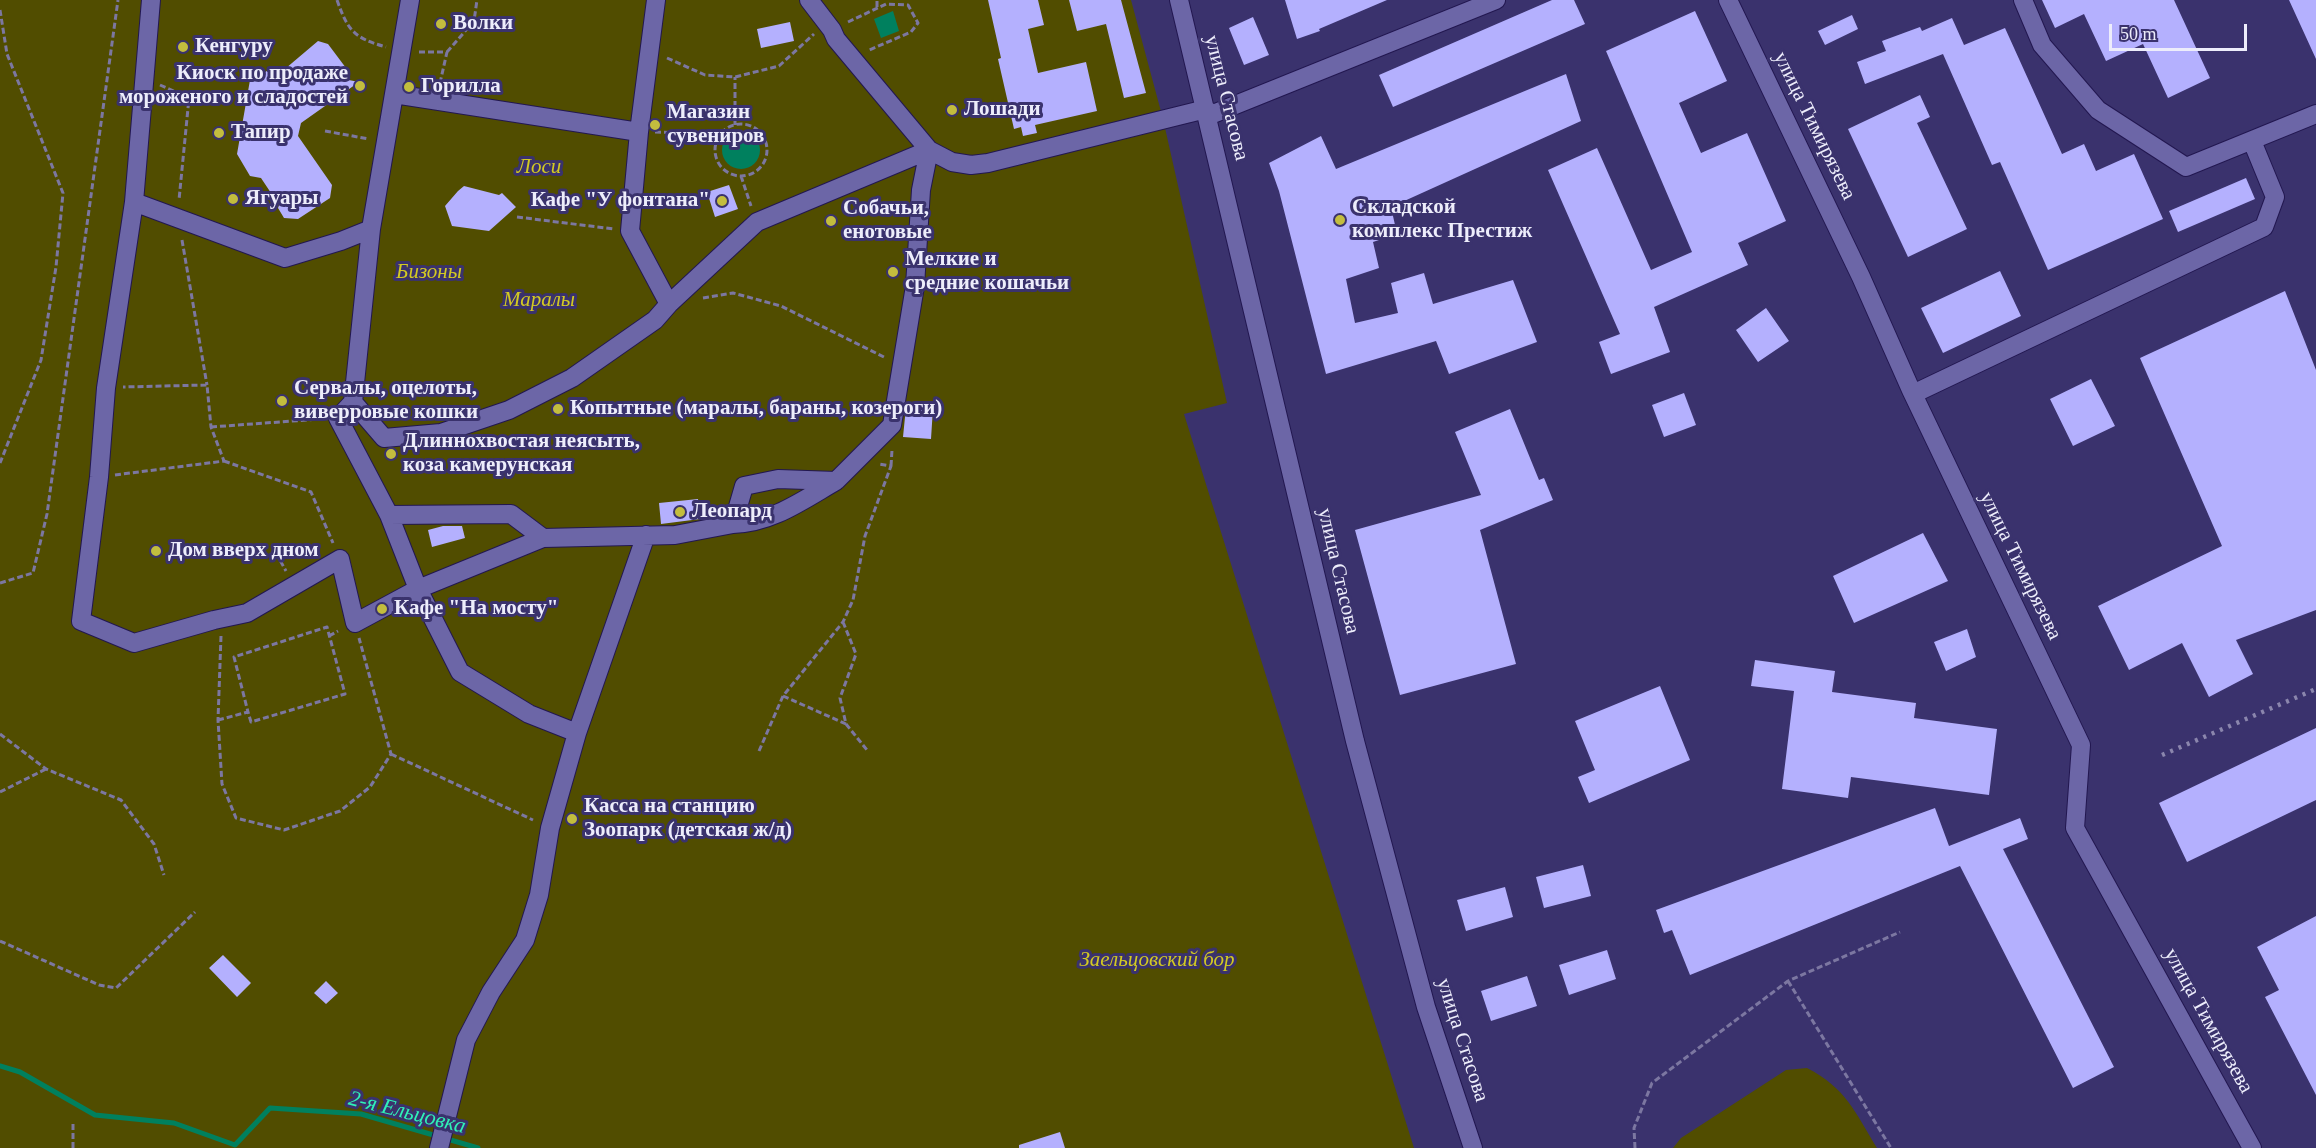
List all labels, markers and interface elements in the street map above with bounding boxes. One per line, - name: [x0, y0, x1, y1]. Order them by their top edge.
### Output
- place label: Волки: [453, 11, 513, 37]
- scale bar: [2112, 12, 2250, 50]
- marker: Волки: [434, 17, 448, 31]
- text: 50 m: [2120, 24, 2157, 44]
- street label: улица Стасова: [1198, 33, 1254, 163]
- place label: Кенгуру: [195, 34, 273, 60]
- marker: Кенгуру: [176, 40, 190, 54]
- street label: улица Тимирязева: [1767, 48, 1861, 204]
- place label: Киоск по продаже мороженого и сладостей: [119, 61, 348, 111]
- place label: Горилла: [421, 74, 501, 100]
- marker: Киоск по продаже мороженого и сладостей: [353, 79, 367, 93]
- marker: Горилла: [402, 80, 416, 94]
- place label: Лошади: [964, 97, 1041, 123]
- place label: Магазин сувениров: [667, 100, 764, 150]
- marker: Лошади: [945, 103, 959, 117]
- marker: Магазин сувениров: [648, 118, 662, 132]
- place label: Тапир: [231, 120, 291, 146]
- marker: Тапир: [212, 126, 226, 140]
- park label: Лоси: [517, 154, 561, 180]
- place label: Ягуары: [245, 186, 318, 212]
- place label: Кафе "У фонтана": [531, 188, 710, 214]
- marker: Ягуары: [226, 192, 240, 206]
- marker: Кафе "У фонтана": [715, 194, 729, 208]
- place label: Складской комплекс Престиж: [1352, 195, 1532, 245]
- place label: Собачьи, енотовые: [843, 196, 932, 246]
- marker: Складской комплекс Престиж: [1333, 213, 1347, 227]
- marker: Собачьи, енотовые: [824, 214, 838, 228]
- place label: Мелкие и средние кошачьи: [905, 247, 1069, 297]
- park label: Бизоны: [396, 259, 462, 285]
- marker: Мелкие и средние кошачьи: [886, 265, 900, 279]
- park label: Маралы: [503, 287, 575, 313]
- place label: Сервалы, оцелоты, виверровые кошки: [294, 376, 478, 426]
- marker: Сервалы, оцелоты, виверровые кошки: [275, 394, 289, 408]
- place label: Копытные (маралы, бараны, козероги): [570, 396, 942, 422]
- marker: Копытные (маралы, бараны, козероги): [551, 402, 565, 416]
- place label: Длиннохвостая неясыть, коза камерунская: [403, 429, 640, 479]
- marker: Длиннохвостая неясыть, коза камерунская: [384, 447, 398, 461]
- street label: улица Тимирязева: [1973, 488, 2067, 644]
- place label: Леопард: [692, 499, 772, 525]
- marker: Леопард: [673, 505, 687, 519]
- street label: улица Стасова: [1311, 506, 1365, 636]
- place label: Дом вверх дном: [168, 538, 319, 564]
- marker: Дом вверх дном: [149, 544, 163, 558]
- place label: Кафе "На мосту": [394, 596, 558, 622]
- marker: Кафе "На мосту": [375, 602, 389, 616]
- place label: Касса на станцию Зоопарк (детская ж/д): [584, 794, 792, 844]
- marker: Касса на станцию Зоопарк (детская ж/д): [565, 812, 579, 826]
- street label: улица Тимирязева: [2158, 944, 2258, 1098]
- park label: Заельцовский бор: [1079, 947, 1235, 973]
- street label: улица Стасова: [1430, 975, 1494, 1105]
- water label: 2-я Ельцовка: [346, 1086, 468, 1140]

